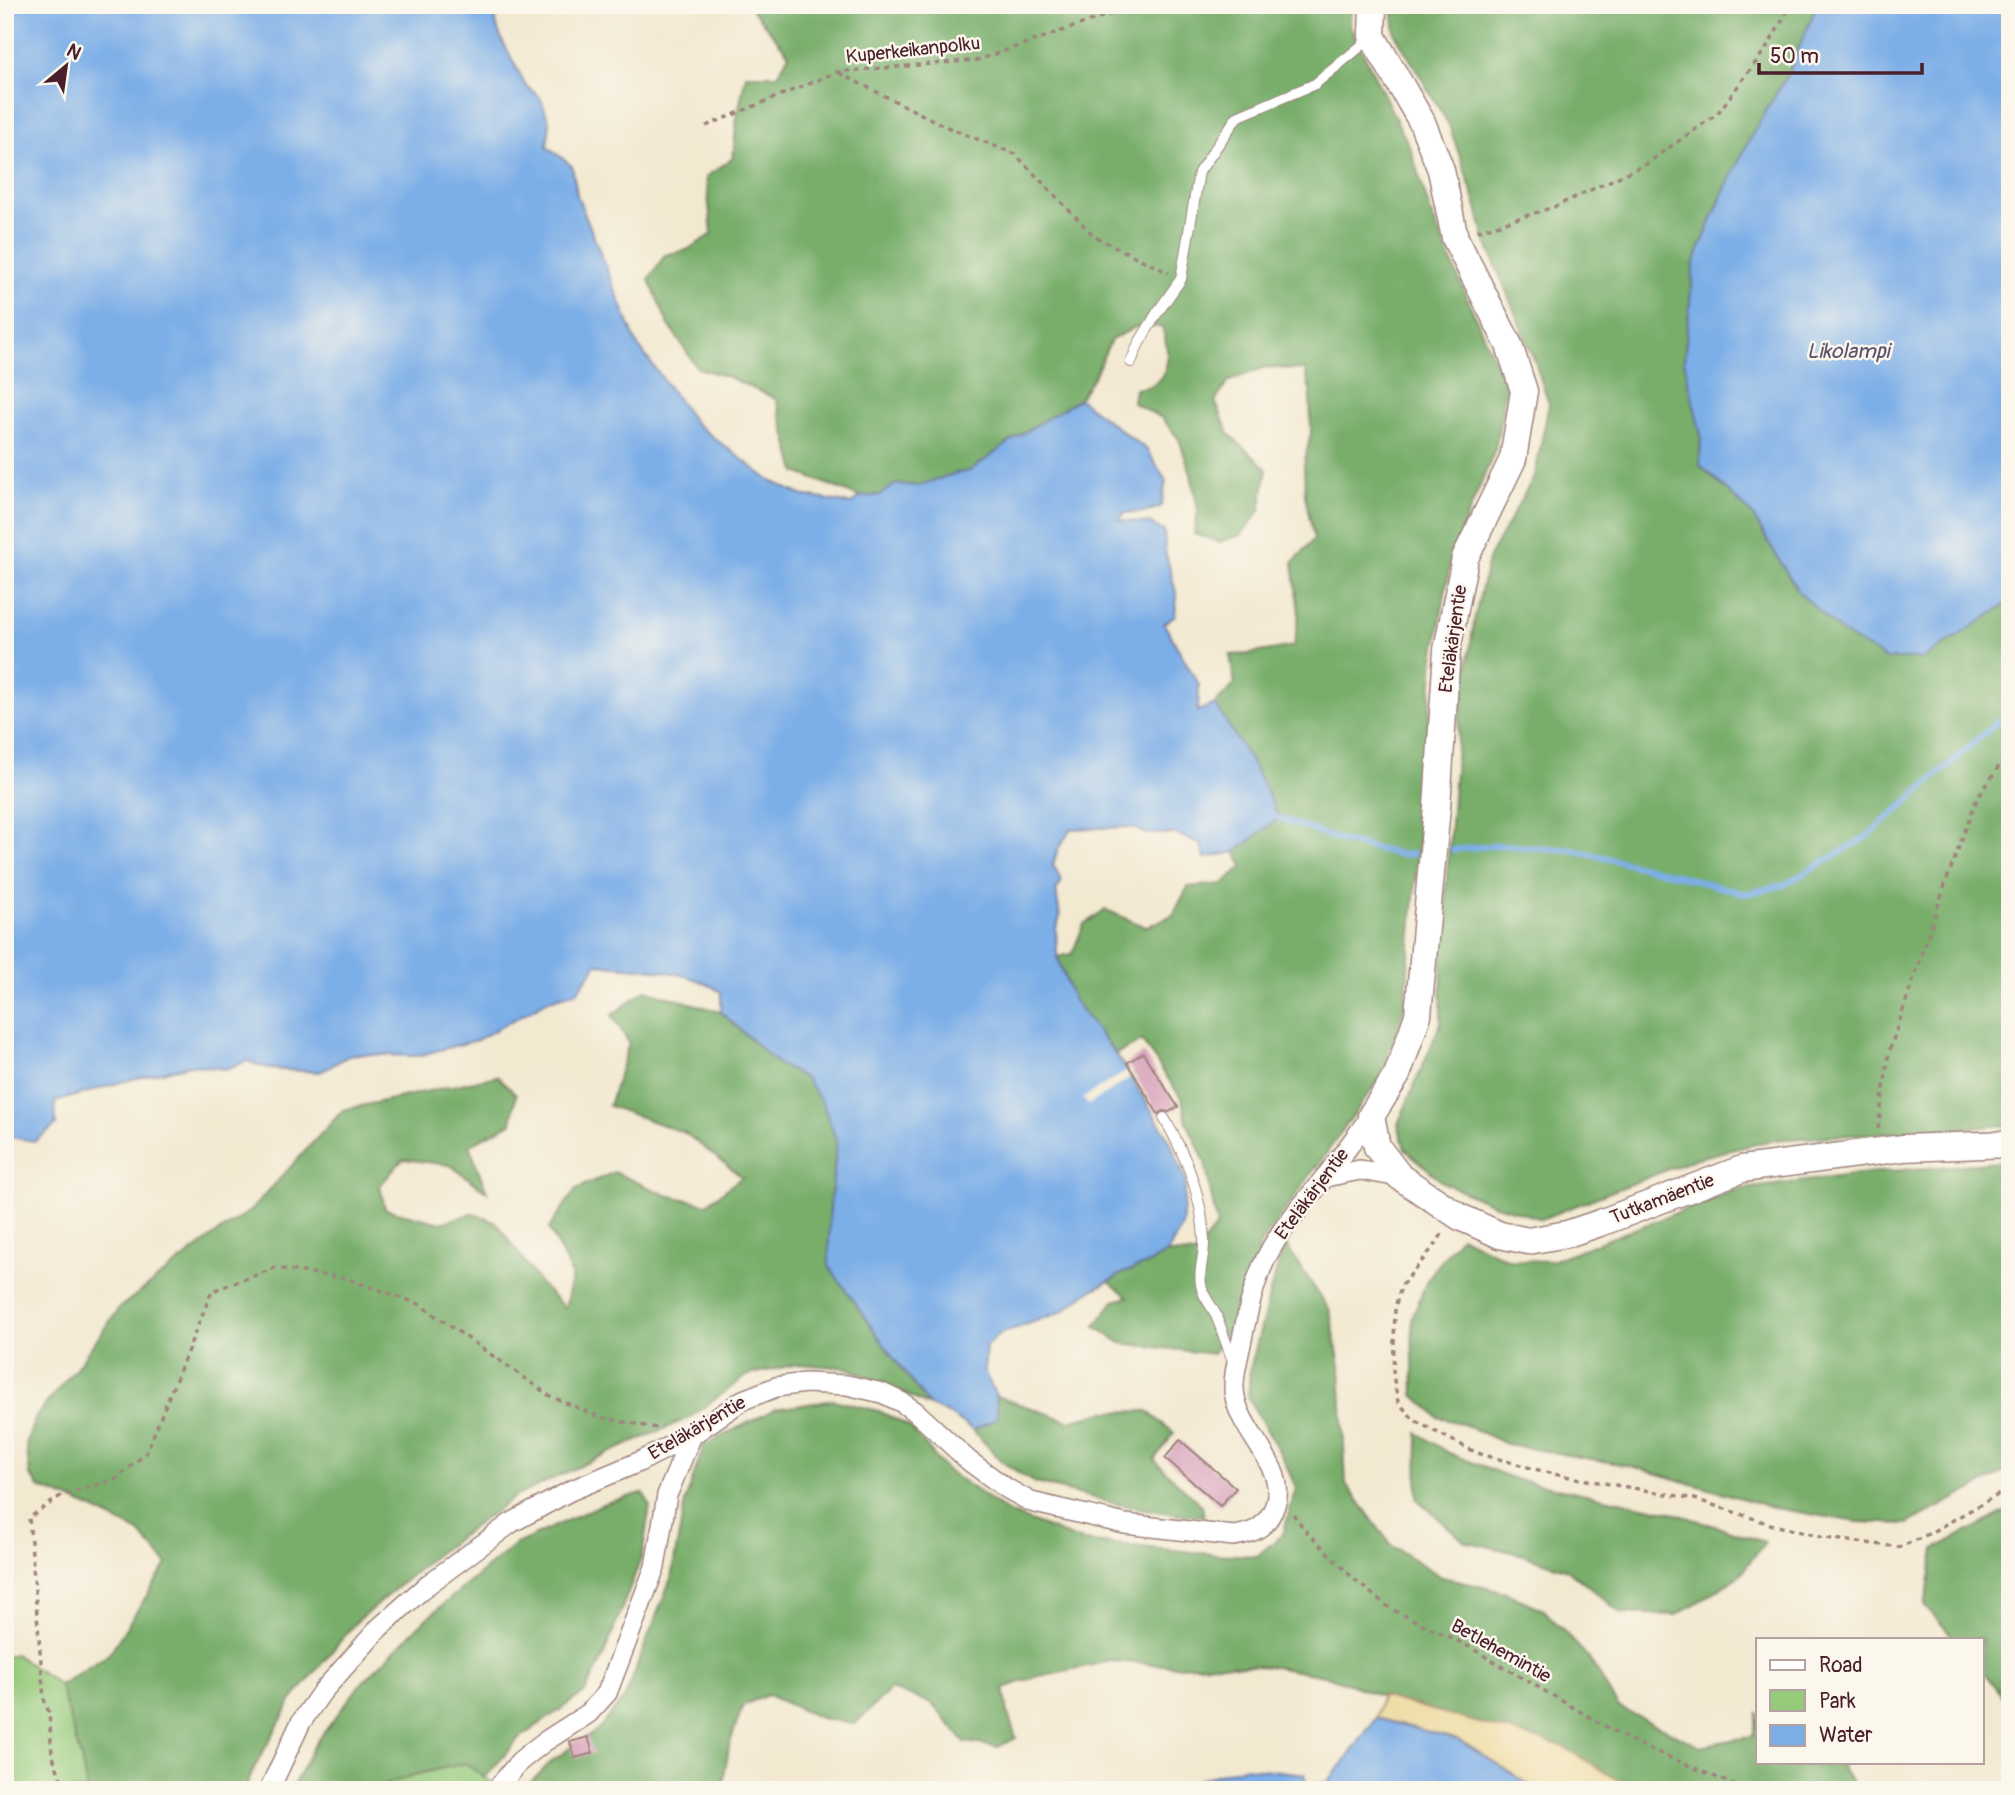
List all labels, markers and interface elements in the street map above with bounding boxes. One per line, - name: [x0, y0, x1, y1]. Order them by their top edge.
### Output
- street label: Kuperkeikanpolku: [845, 31, 981, 69]
- north arrow: [32, 32, 102, 102]
- scale bar: [1759, 32, 1922, 76]
- text: N: [62, 38, 85, 66]
- text: 50 m: [1770, 43, 1819, 70]
- water label: Likolampi: [1807, 338, 1893, 365]
- street label: Eteläkärjentie: [1434, 583, 1473, 694]
- street label: Eteläkärjentie: [1270, 1143, 1355, 1245]
- street label: Tutkamäentie: [1606, 1168, 1718, 1230]
- street label: Eteläkärjentie: [644, 1390, 751, 1466]
- street label: Betlehemintie: [1447, 1614, 1556, 1689]
- legend: [1756, 1638, 1983, 1764]
- text: Road: [1819, 1652, 1863, 1679]
- text: Park: [1819, 1688, 1856, 1715]
- text: Water: [1819, 1722, 1873, 1749]

